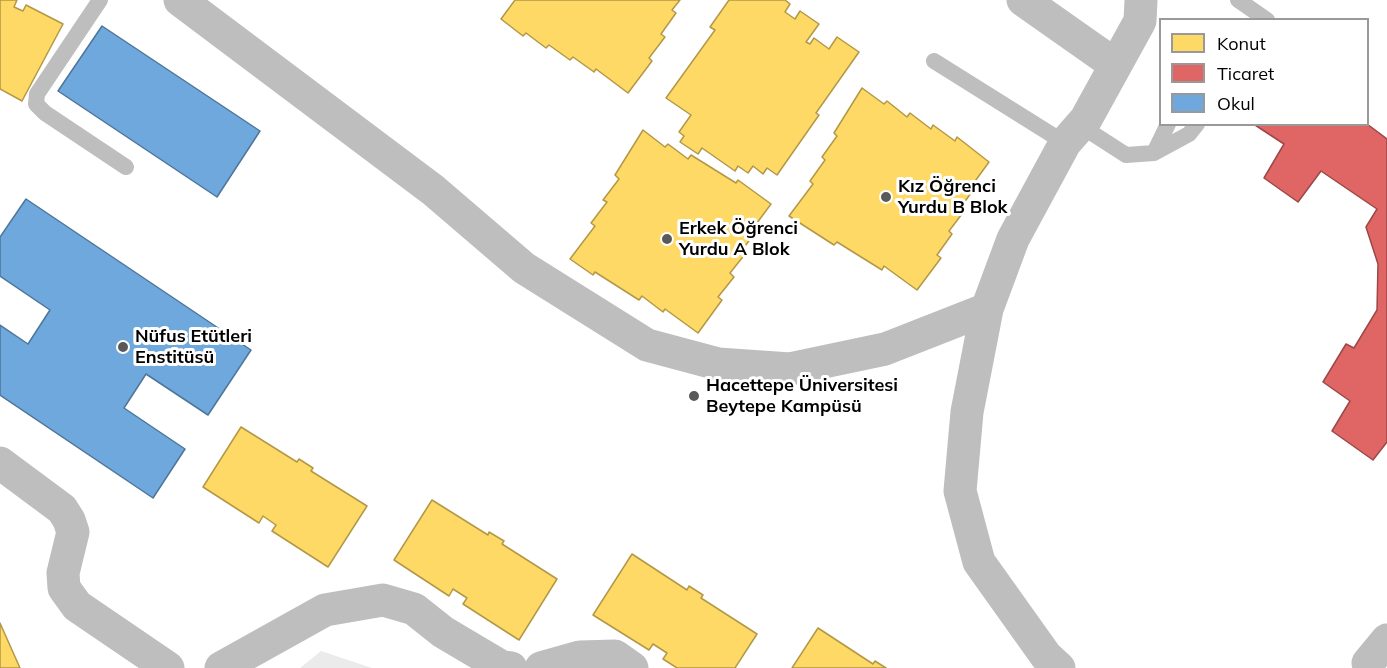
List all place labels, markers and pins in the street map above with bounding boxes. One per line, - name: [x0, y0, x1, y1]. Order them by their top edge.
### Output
- place label: Kız Öğrenci Yurdu B Blok: [898, 176, 1008, 219]
- marker: Kız Öğrenci Yurdu B Blok: [879, 190, 893, 204]
- place label: Erkek Öğrenci Yurdu A Blok: [679, 218, 798, 260]
- marker: Erkek Öğrenci Yurdu A Blok: [660, 232, 674, 246]
- place label: Nüfus Etütleri Enstitüsü: [135, 326, 252, 368]
- marker: Nüfus Etütleri Enstitüsü: [116, 340, 130, 354]
- place label: Hacettepe Üniversitesi Beytepe Kampüsü: [706, 375, 898, 418]
- marker: Hacettepe Üniversitesi Beytepe Kampüsü: [687, 389, 701, 403]

